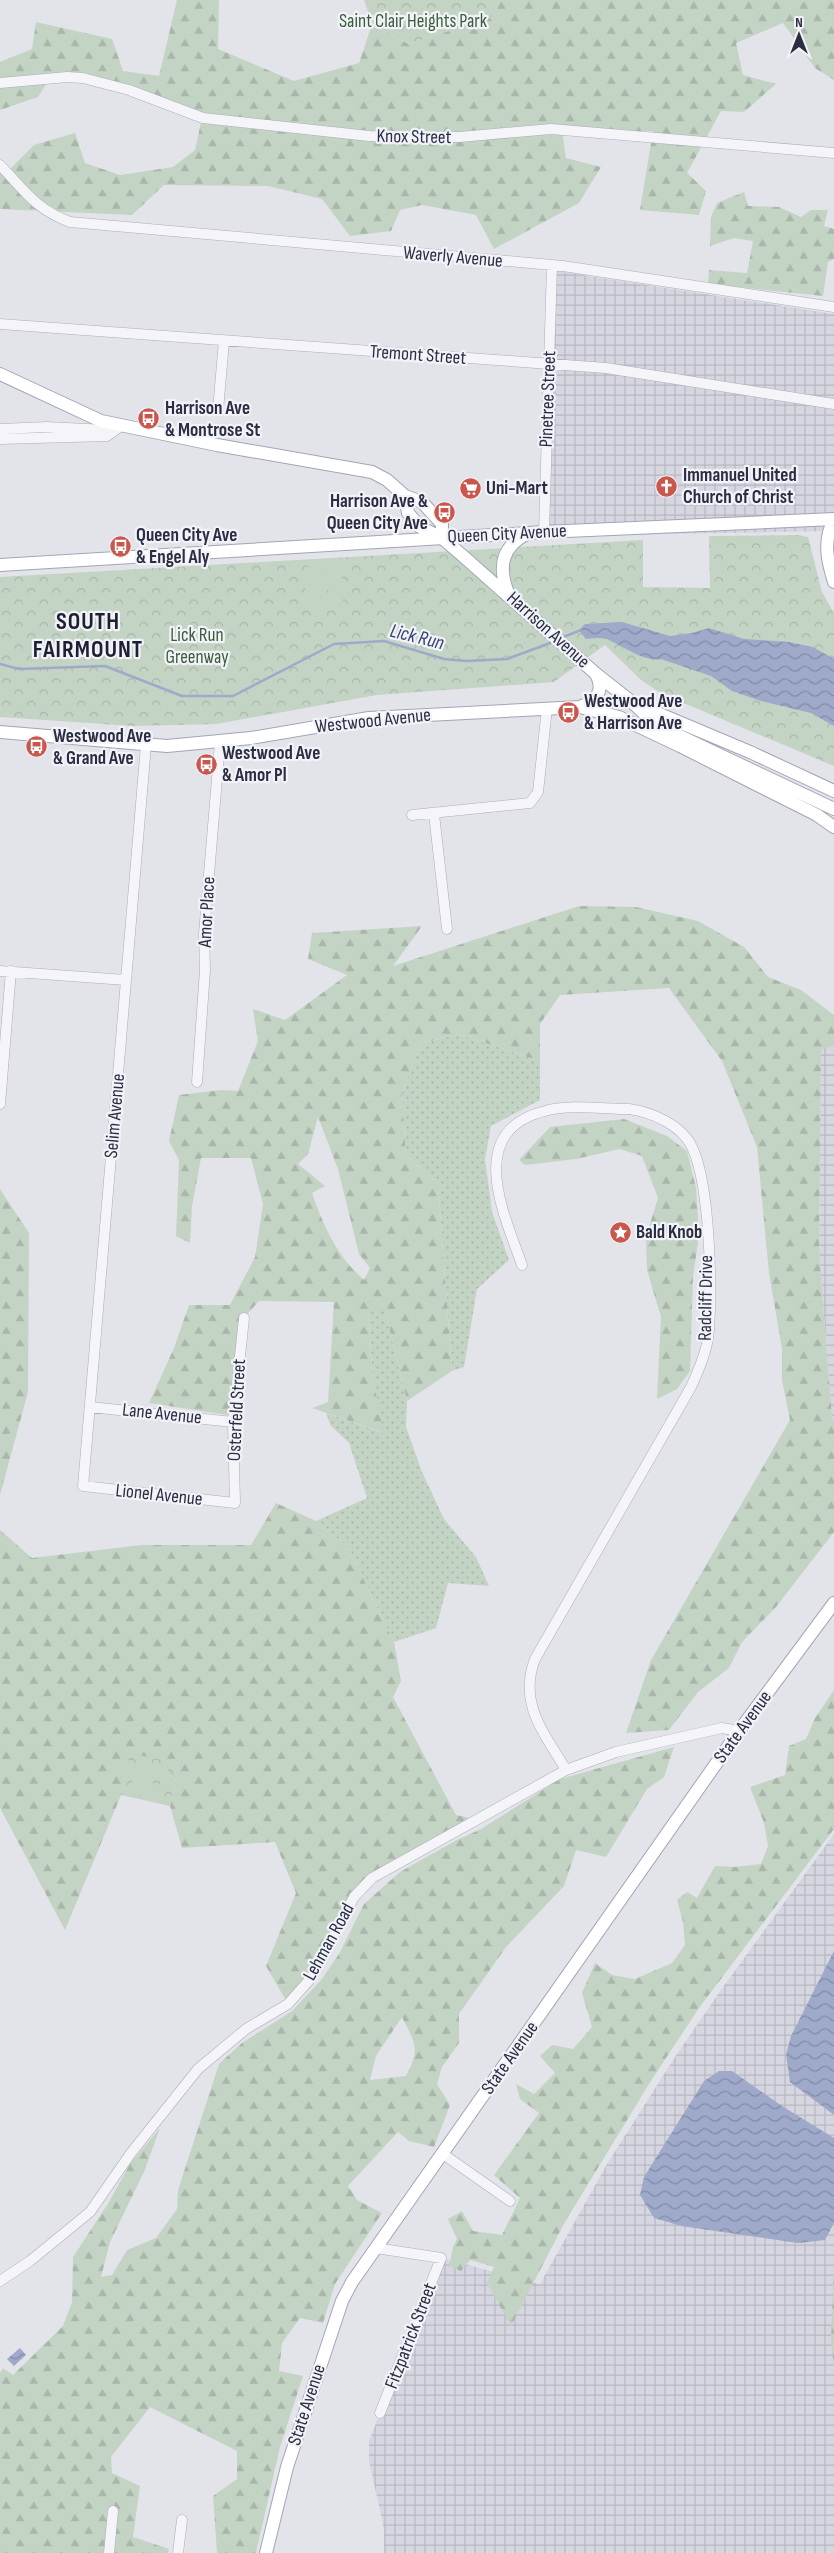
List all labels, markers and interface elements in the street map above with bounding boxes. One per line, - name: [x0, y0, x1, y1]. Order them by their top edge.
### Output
- park label: Saint Clair Heights Park: [339, 10, 488, 33]
- north arrow: [774, 10, 824, 60]
- text: N: [795, 14, 803, 31]
- street label: Knox Street: [377, 125, 452, 149]
- street label: Waverly Avenue: [402, 241, 504, 273]
- street label: Tremont Street: [369, 340, 467, 370]
- street label: Pinetree Street: [535, 350, 561, 448]
- place label: Harrison Ave & Montrose St: [165, 397, 260, 442]
- bus stop icon: Harrison Ave & Montrose St: [137, 407, 161, 431]
- place label: Immanuel United Church of Christ: [683, 464, 797, 509]
- church icon: Immanuel United Church of Christ: [655, 474, 679, 498]
- supermarket icon: Uni-Mart: [458, 476, 482, 500]
- place label: Uni-Mart: [486, 477, 548, 500]
- place label: Harrison Ave & Queen City Ave: [327, 490, 428, 535]
- bus stop icon: Harrison Ave & Queen City Ave: [432, 500, 456, 524]
- street label: Queen City Avenue: [447, 519, 567, 549]
- place label: Queen City Ave & Engel Aly: [136, 524, 237, 569]
- bus stop icon: Queen City Ave & Engel Aly: [108, 534, 132, 558]
- street label: Harrison Avenue: [502, 587, 594, 673]
- district label: SOUTH FAIRMOUNT: [33, 607, 143, 664]
- water label: Lick Run: [387, 619, 447, 655]
- park label: Lick Run Greenway: [165, 624, 229, 669]
- place label: Westwood Ave & Harrison Ave: [584, 690, 682, 735]
- bus stop icon: Westwood Ave & Harrison Ave: [556, 700, 580, 724]
- street label: Westwood Avenue: [314, 703, 432, 739]
- place label: Westwood Ave & Grand Ave: [53, 725, 151, 770]
- bus stop icon: Westwood Ave & Grand Ave: [25, 735, 49, 759]
- place label: Westwood Ave & Amor Pl: [222, 742, 320, 787]
- bus stop icon: Westwood Ave & Amor Pl: [194, 752, 218, 776]
- street label: Amor Place: [194, 876, 220, 949]
- street label: Selim Avenue: [100, 1073, 130, 1159]
- place icon: Bald Knob: [608, 1220, 632, 1244]
- place label: Bald Knob: [636, 1221, 702, 1244]
- street label: Radcliff Drive: [694, 1255, 718, 1341]
- street label: Osterfeld Street: [223, 1358, 251, 1462]
- street label: Lane Avenue: [121, 1398, 203, 1430]
- street label: Lionel Avenue: [114, 1479, 204, 1511]
- street label: State Avenue: [709, 1686, 777, 1768]
- street label: Lehman Road: [298, 1899, 360, 1985]
- street label: State Avenue: [477, 2017, 543, 2099]
- street label: Fitzpatrick Street: [380, 2280, 442, 2392]
- street label: State Avenue: [283, 2362, 331, 2448]

